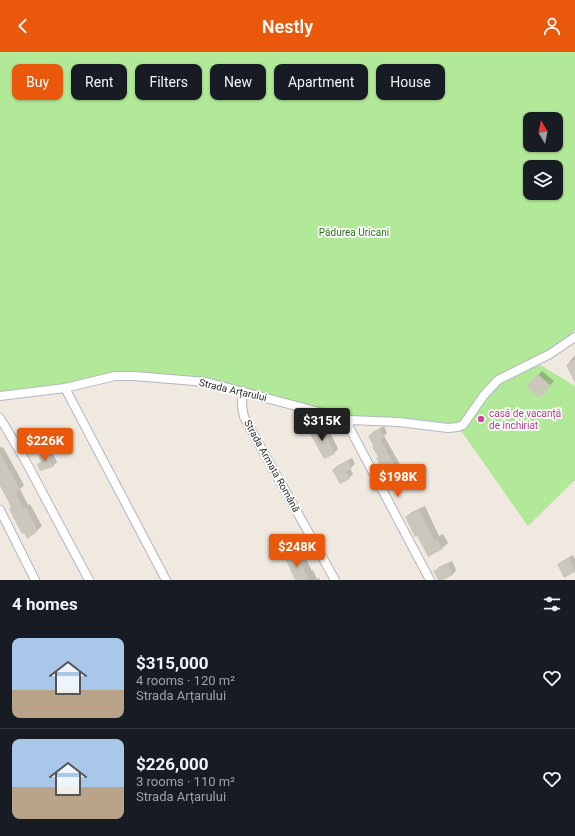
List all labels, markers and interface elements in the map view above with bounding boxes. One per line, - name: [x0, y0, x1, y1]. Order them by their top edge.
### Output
- icon: back: [12, 15, 34, 37]
- icon: person: [541, 15, 563, 37]
- text: Nestly: [262, 16, 313, 37]
- chip: Buy: [12, 64, 63, 100]
- chip: Rent: [71, 64, 127, 100]
- chip: Filters: [135, 64, 202, 100]
- chip: New: [210, 64, 266, 100]
- chip: Apartment: [274, 64, 368, 100]
- chip: House: [376, 64, 445, 100]
- north arrow: [523, 112, 563, 152]
- map controls: [523, 112, 563, 200]
- button: layers: [523, 160, 563, 200]
- park label: Pădurea Uricani: [319, 227, 389, 238]
- street label: Strada Arțarului: [198, 377, 268, 404]
- pin: $315K: [294, 408, 350, 442]
- place label: casă de vacanță de închiriat: [489, 408, 561, 431]
- text: $315K: [303, 413, 341, 428]
- marker: casă de vacanță de închiriat: [476, 414, 486, 424]
- street label: Strada Armata Română: [242, 418, 302, 514]
- pin: $226K: [17, 428, 73, 462]
- text: $226K: [26, 433, 64, 448]
- pin: $198K: [370, 464, 426, 498]
- text: $198K: [379, 469, 417, 484]
- pin: $248K: [269, 534, 325, 568]
- text: $248K: [278, 539, 316, 554]
- icon: filters: [541, 593, 563, 615]
- text: 4 homes: [12, 594, 78, 614]
- text: $315,000: [136, 653, 208, 673]
- icon: home: [44, 654, 92, 702]
- icon: heart: [541, 667, 563, 689]
- text: 4 rooms · 120 m²: [136, 673, 235, 688]
- text: Strada Arțarului: [136, 688, 226, 703]
- text: $226,000: [136, 754, 208, 774]
- icon: home: [44, 755, 92, 803]
- icon: heart: [541, 768, 563, 790]
- text: 3 rooms · 110 m²: [136, 774, 235, 789]
- text: Strada Arțarului: [136, 789, 226, 804]

